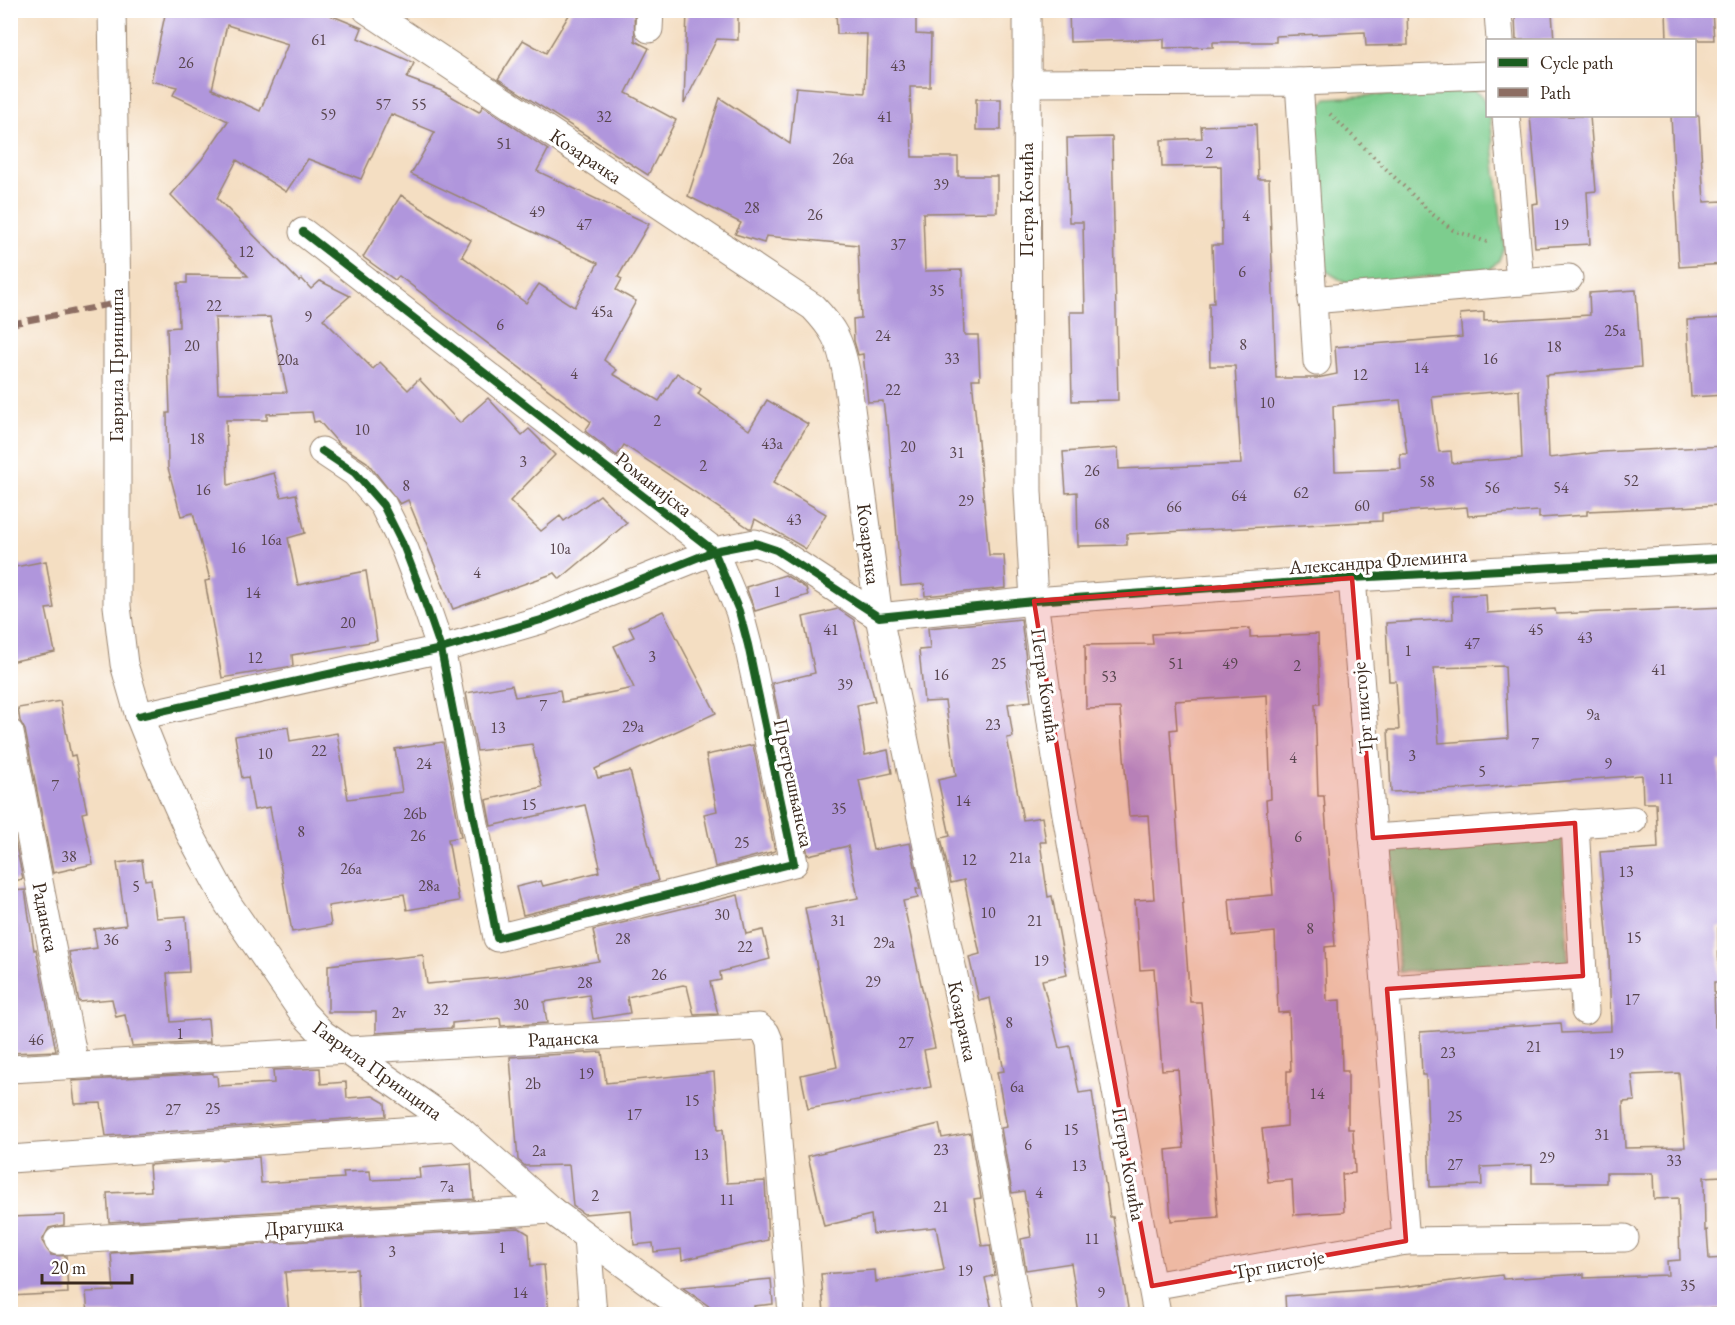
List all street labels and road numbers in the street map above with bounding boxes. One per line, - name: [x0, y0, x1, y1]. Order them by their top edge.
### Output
- street label: Козарачка: [545, 122, 627, 190]
- street label: Петра Кочића: [1013, 142, 1039, 258]
- street label: Гаврила Принципа: [103, 288, 129, 442]
- street label: Романијска: [610, 446, 698, 522]
- street label: Козарачка: [851, 502, 887, 586]
- street label: Александра Флеминга: [1287, 542, 1468, 580]
- street label: Петра Кочића: [1025, 626, 1067, 744]
- street label: Трг пистоје: [1345, 661, 1379, 755]
- street label: Претрешњанска: [768, 716, 820, 850]
- street label: Раданска: [27, 880, 65, 954]
- street label: Козарачка: [942, 978, 984, 1064]
- street label: Гаврила Принципа: [308, 1014, 448, 1126]
- street label: Раданска: [527, 1023, 599, 1053]
- street label: Петра Кочића: [1106, 1105, 1152, 1223]
- street label: Драгушка: [264, 1210, 344, 1242]
- street label: Трг пистоје: [1231, 1243, 1327, 1285]

